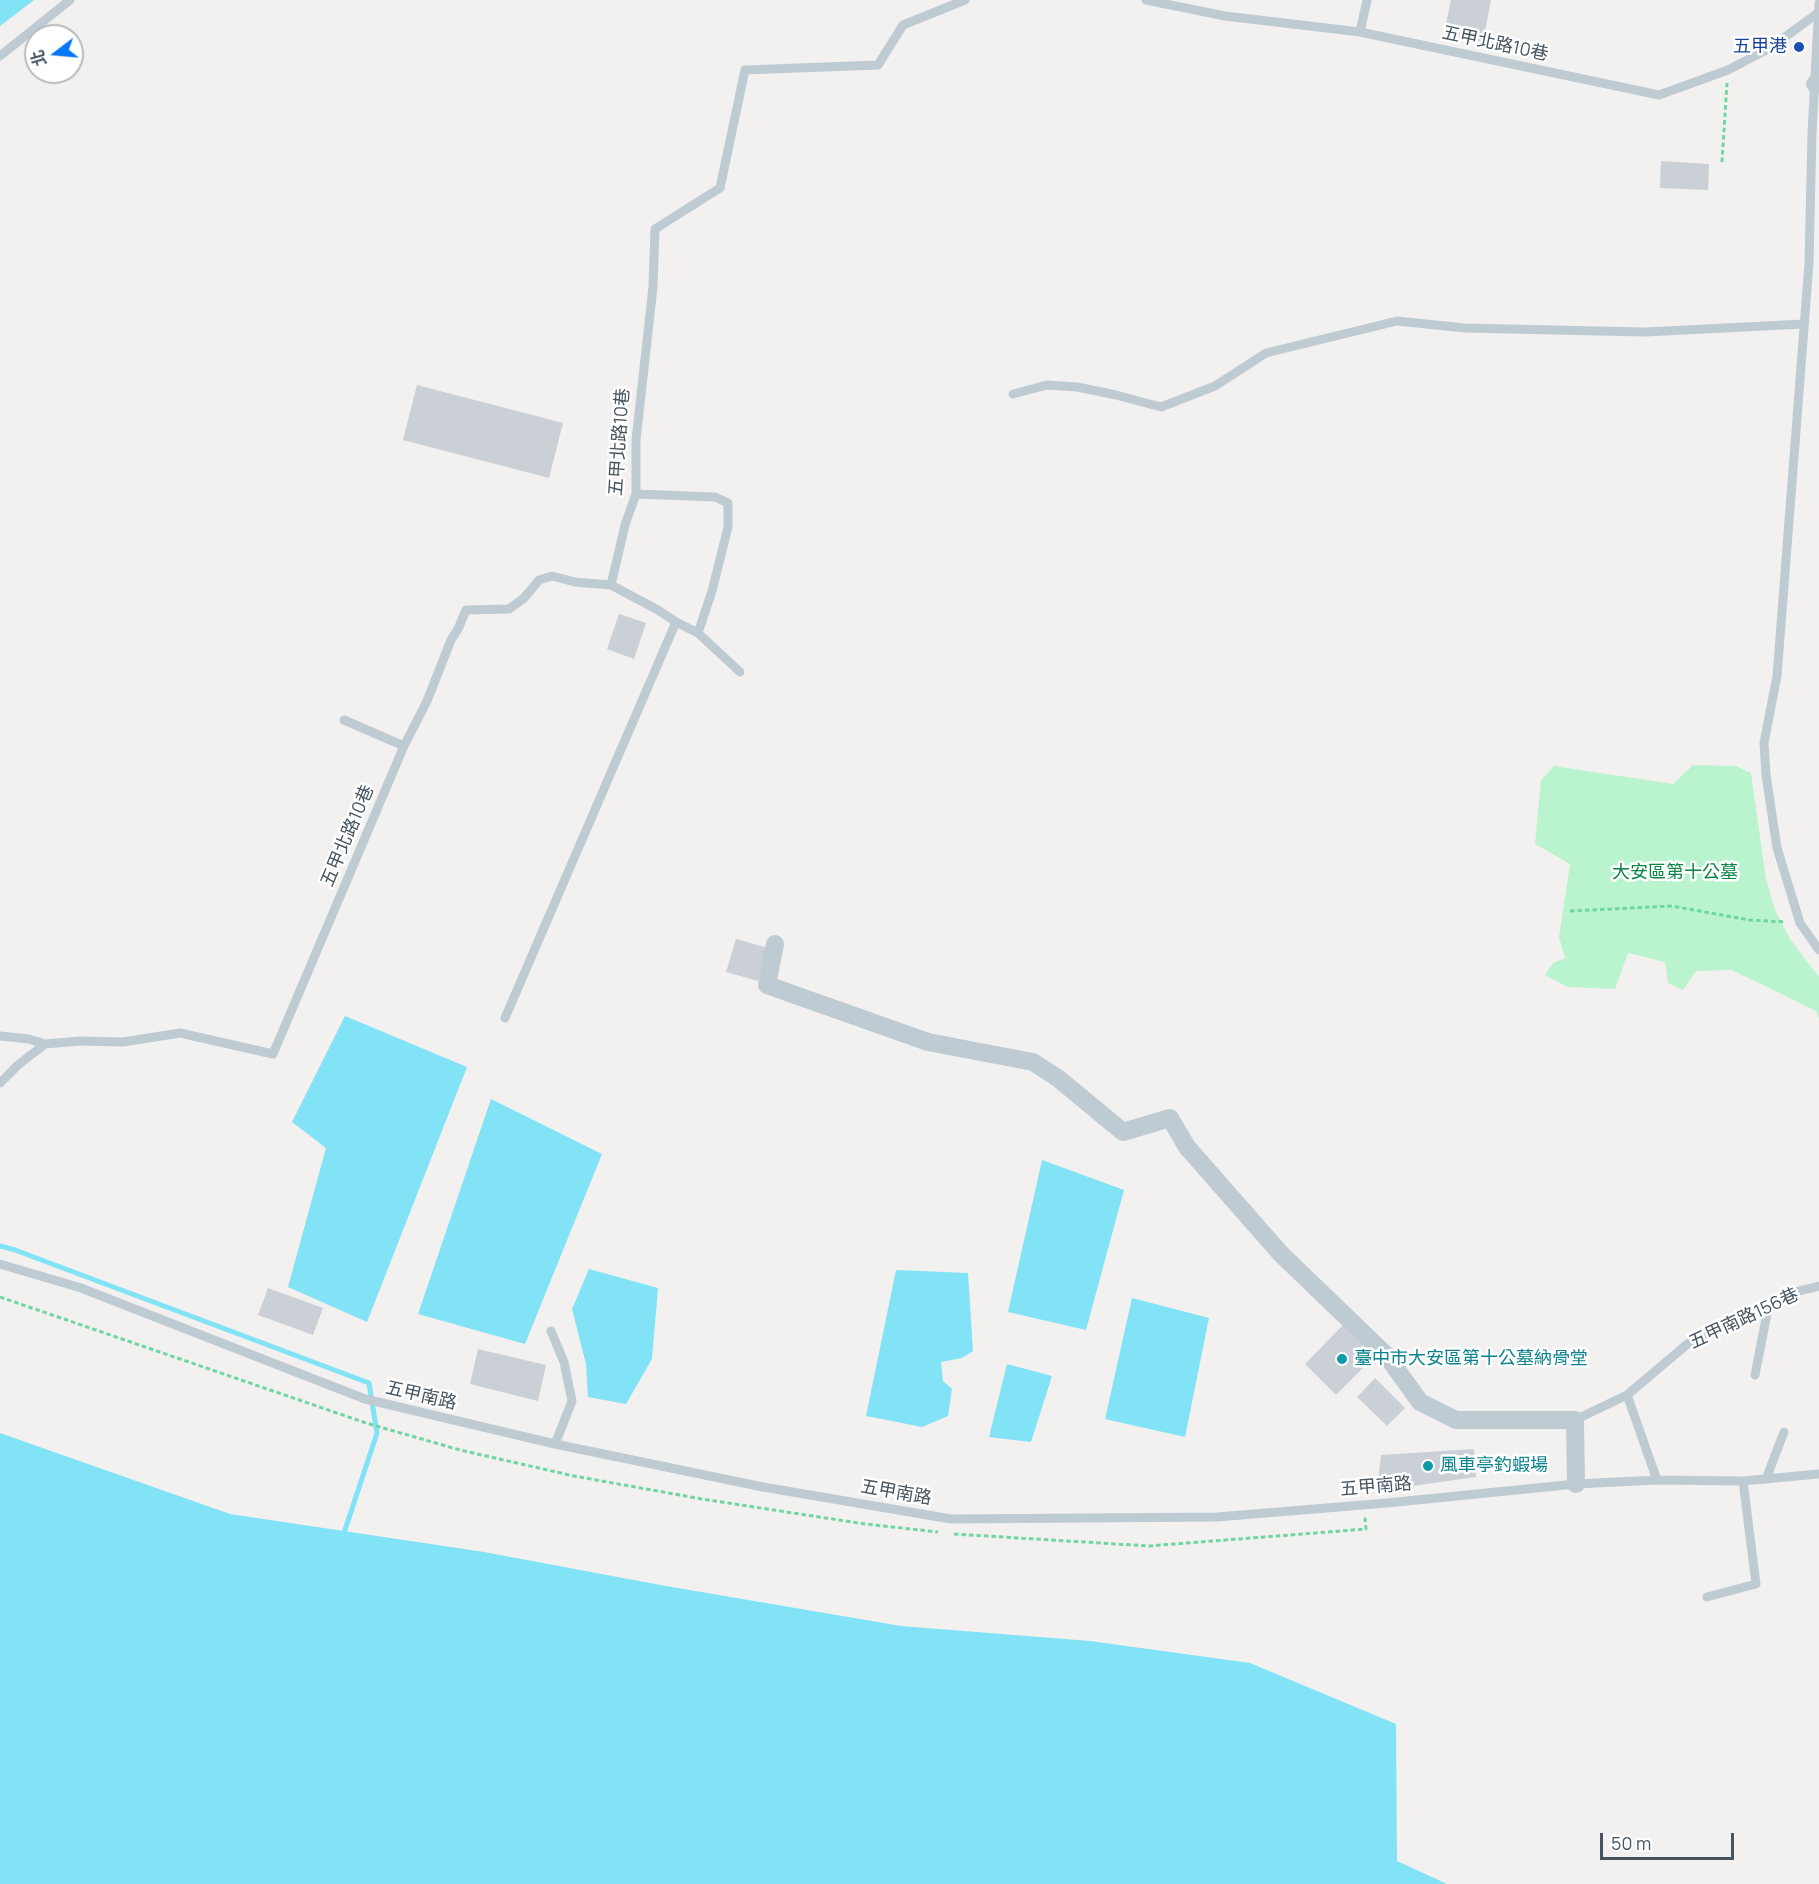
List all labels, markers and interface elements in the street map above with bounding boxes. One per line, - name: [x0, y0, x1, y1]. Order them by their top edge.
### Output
- street label: 五甲北路10巷: [1440, 22, 1550, 66]
- north arrow: [24, 24, 84, 84]
- place label: 五甲港: [1733, 36, 1787, 58]
- marker: 五甲港: [1792, 40, 1806, 54]
- text: 北: [26, 48, 51, 69]
- street label: 五甲北路10巷: [605, 387, 635, 497]
- street label: 五甲北路10巷: [317, 782, 379, 890]
- park label: 大安區第十公墓: [1612, 862, 1738, 884]
- street label: 五甲南路156巷: [1686, 1284, 1802, 1354]
- place label: 臺中市大安區第十公墓納骨堂: [1354, 1348, 1588, 1370]
- marker: 臺中市大安區第十公墓納骨堂: [1335, 1352, 1349, 1366]
- street label: 五甲南路: [383, 1377, 459, 1415]
- place label: 風車亭釣蝦場: [1440, 1455, 1548, 1477]
- marker: 風車亭釣蝦場: [1421, 1459, 1435, 1473]
- street label: 五甲南路: [1339, 1473, 1413, 1501]
- street label: 五甲南路: [859, 1476, 933, 1510]
- scale bar: [1603, 1821, 1736, 1859]
- text: 50 m: [1611, 1831, 1651, 1855]

